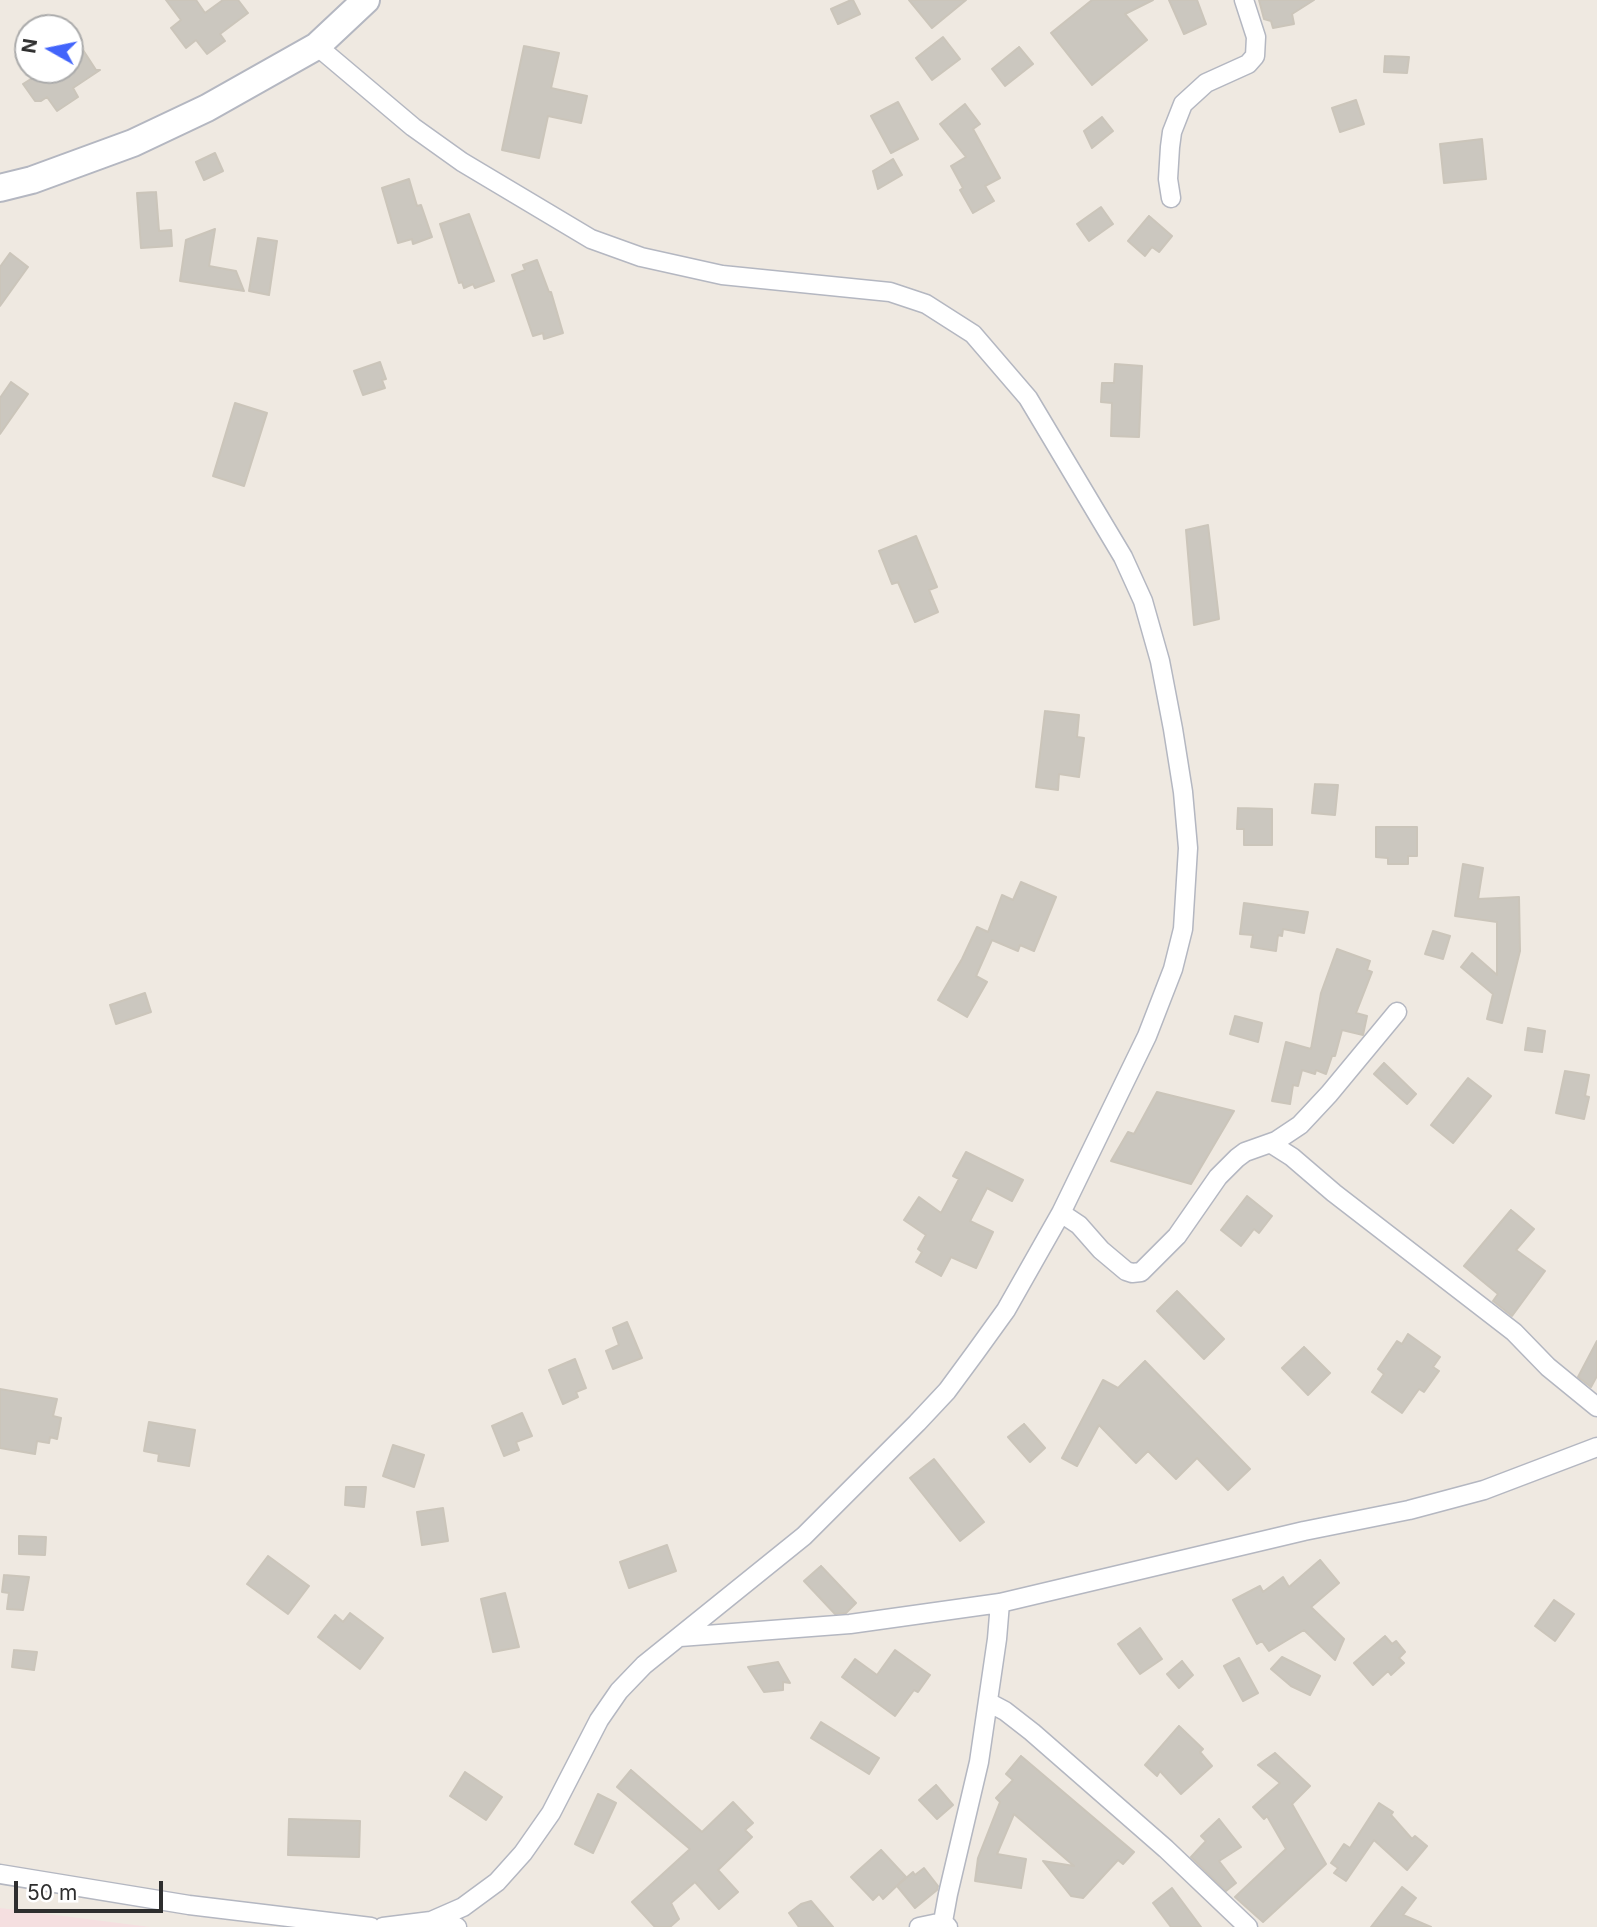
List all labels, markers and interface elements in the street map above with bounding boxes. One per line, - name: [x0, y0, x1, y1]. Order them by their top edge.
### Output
- north arrow: [14, 14, 84, 84]
- text: N: [17, 37, 42, 55]
- scale bar: [18, 1868, 166, 1912]
- text: 50 m: [27, 1880, 77, 1905]

